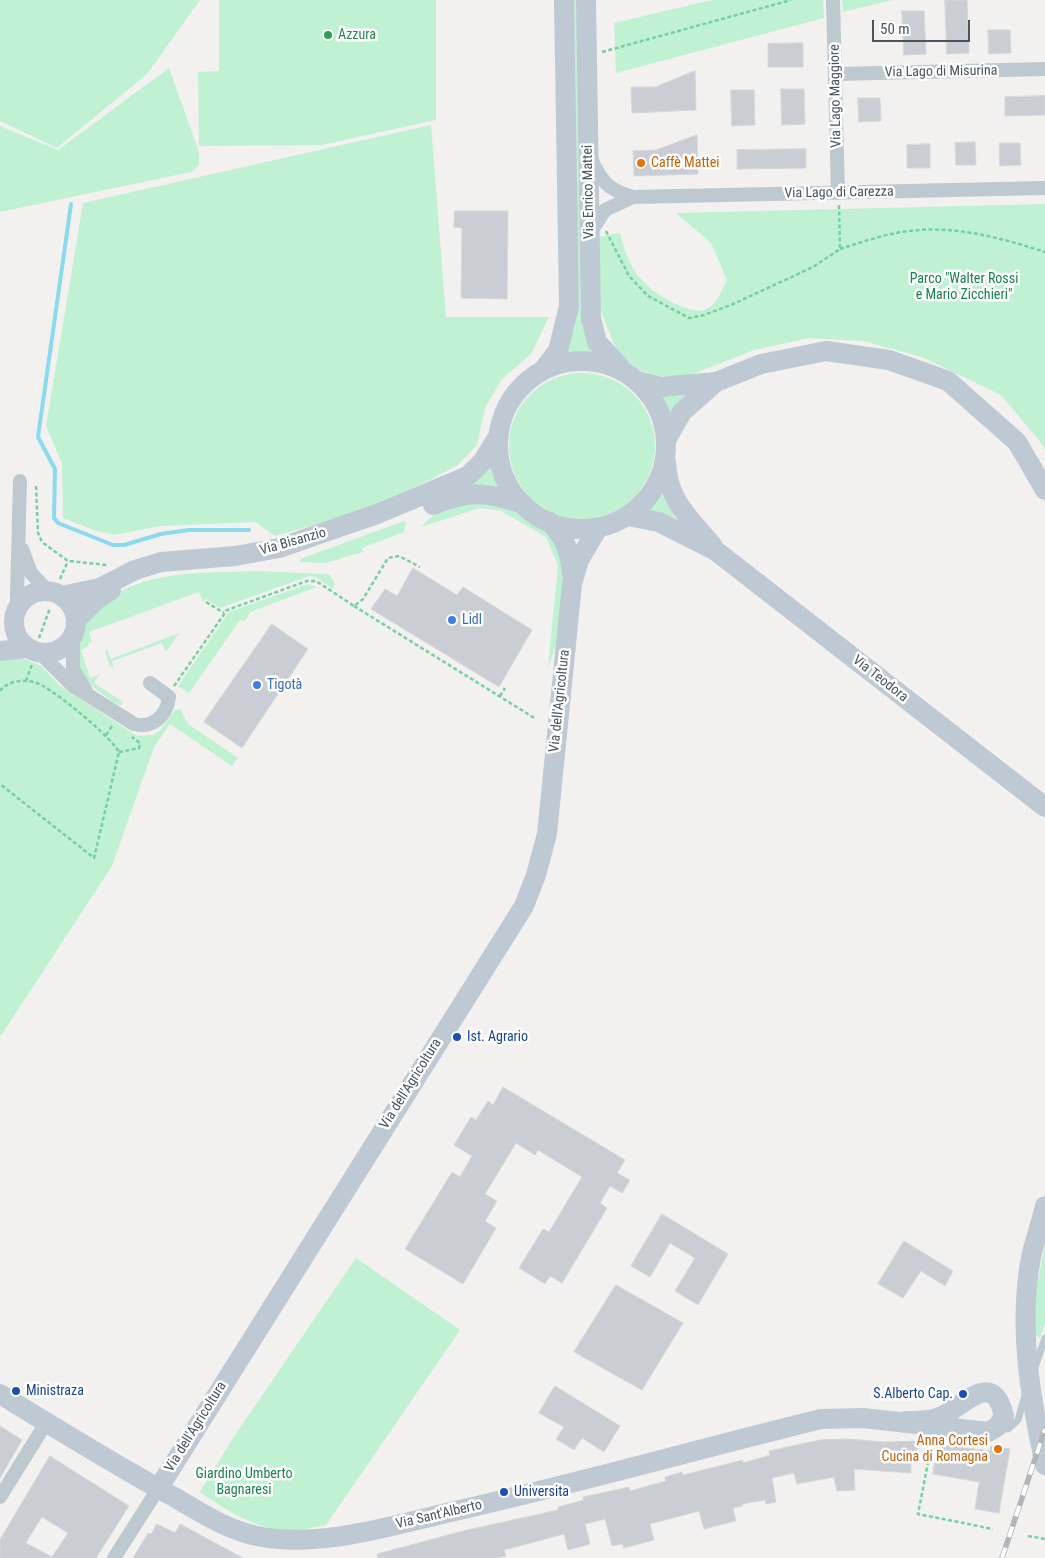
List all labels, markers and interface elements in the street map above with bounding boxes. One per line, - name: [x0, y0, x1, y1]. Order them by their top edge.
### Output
- scale bar: [875, 10, 972, 42]
- text: 50 m: [880, 20, 910, 38]
- place label: Azzura: [338, 27, 376, 43]
- marker: Azzura: [322, 29, 334, 41]
- street label: Via Lago Maggiore: [827, 44, 845, 148]
- street label: Via Lago di Misurina: [884, 63, 998, 81]
- street label: Via Enrico Mattei: [580, 145, 598, 239]
- place label: Caffè Mattei: [651, 155, 719, 171]
- marker: Caffè Mattei: [635, 157, 647, 169]
- street label: Via Lago di Carezza: [784, 184, 894, 202]
- park label: Parco "Walter Rossi e Mario Zicchieri": [910, 271, 1018, 304]
- street label: Via Bisanzio: [258, 525, 328, 559]
- place label: Lidl: [462, 612, 482, 628]
- marker: Lidl: [446, 614, 458, 626]
- street label: Via dell'Agricoltura: [546, 649, 574, 753]
- street label: Via Teodora: [849, 652, 911, 706]
- place label: Tigotà: [267, 677, 302, 693]
- marker: Tigotà: [251, 679, 263, 691]
- place label: Ist. Agrario: [467, 1029, 528, 1045]
- marker: Ist. Agrario: [451, 1031, 463, 1043]
- street label: Via dell'Agricoltura: [377, 1036, 445, 1132]
- street label: Via dell'Agricoltura: [162, 1379, 230, 1475]
- place label: Ministraza: [26, 1383, 84, 1399]
- marker: Ministraza: [10, 1385, 22, 1397]
- place label: S.Alberto Cap.: [873, 1386, 953, 1402]
- marker: S.Alberto Cap.: [957, 1388, 969, 1400]
- place label: Anna Cortesi Cucina di Romagna: [881, 1433, 988, 1465]
- marker: Anna Cortesi Cucina di Romagna: [992, 1443, 1004, 1455]
- park label: Giardino Umberto Bagnaresi: [195, 1466, 293, 1498]
- place label: Universita: [514, 1484, 569, 1500]
- marker: Universita: [498, 1486, 510, 1498]
- street label: Via Sant'Alberto: [394, 1497, 484, 1533]

